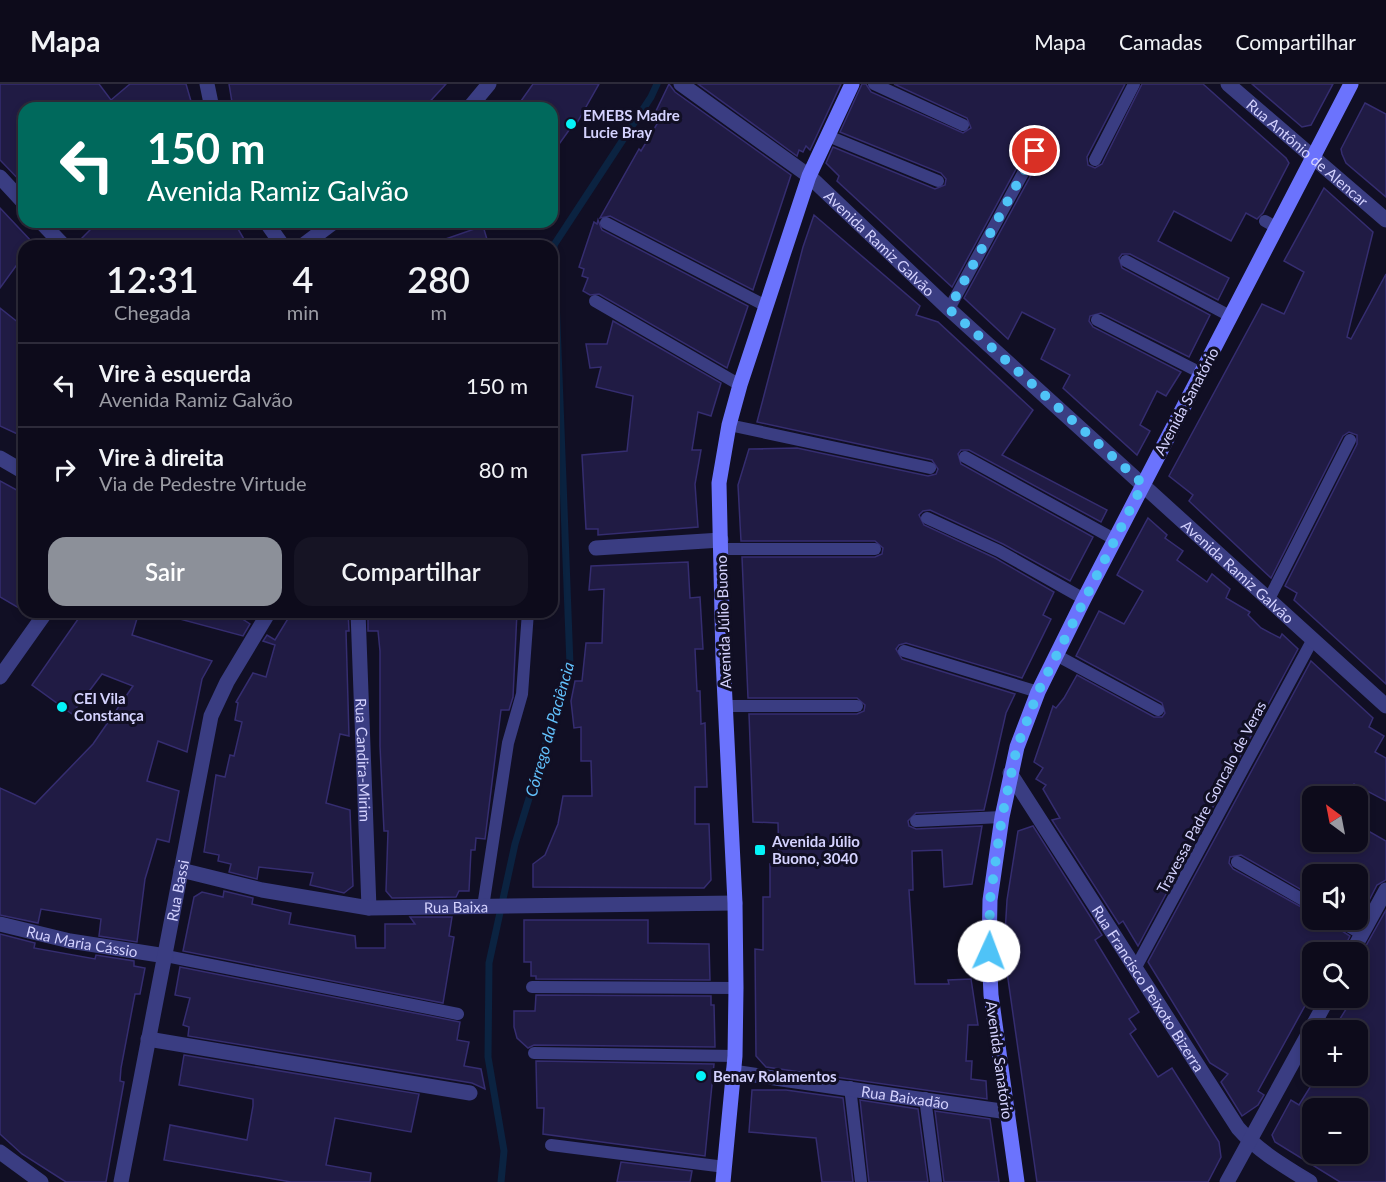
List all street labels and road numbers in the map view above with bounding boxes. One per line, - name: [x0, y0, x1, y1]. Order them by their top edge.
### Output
- street label: Rua Antônio de Alencar: [1243, 95, 1372, 210]
- street label: Avenida Ramiz Galvão: [821, 186, 939, 300]
- street label: Avenida Sanatório: [1150, 344, 1222, 458]
- street label: Avenida Ramiz Galvão: [1178, 516, 1298, 627]
- street label: Avenida Júlio Buono: [712, 555, 734, 689]
- street label: Rua Candira-Mirim: [352, 698, 375, 822]
- street label: Travessa Padre Goncalo de Veras: [1153, 698, 1269, 896]
- street label: Rua Bassi: [163, 858, 192, 923]
- street label: Rua Baixa: [424, 897, 488, 916]
- street label: Rua Francisco Peixoto Bizerra: [1088, 902, 1208, 1075]
- street label: Rua Maria Cássio: [25, 922, 139, 960]
- street label: Avenida Sanatório: [983, 1000, 1017, 1120]
- street label: Rua Baixadão: [860, 1082, 950, 1112]

